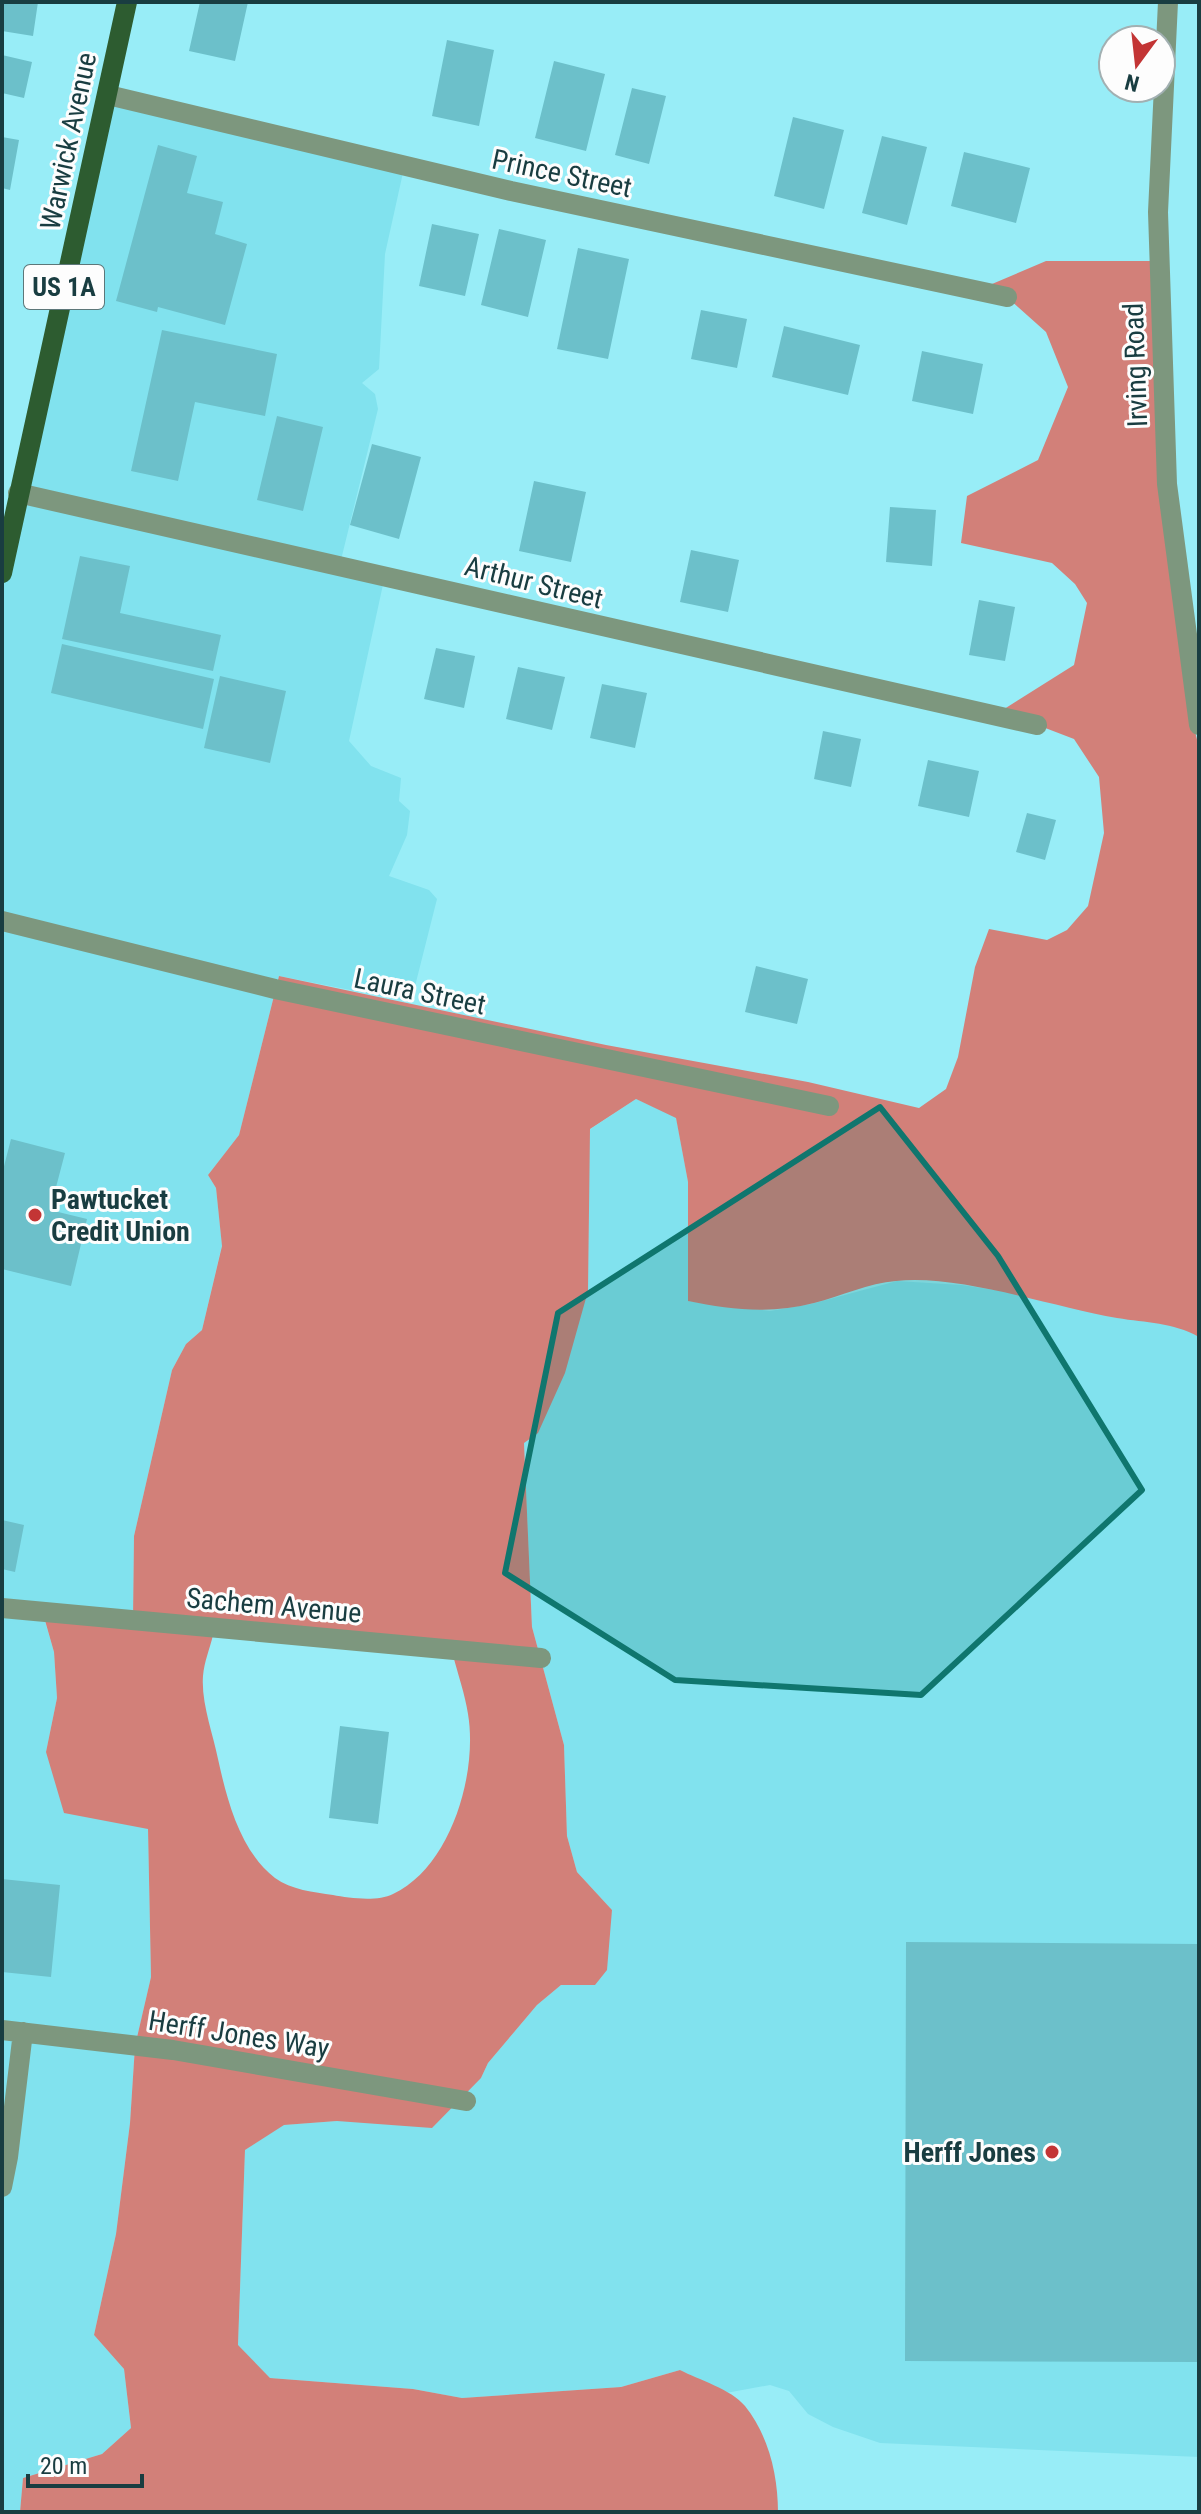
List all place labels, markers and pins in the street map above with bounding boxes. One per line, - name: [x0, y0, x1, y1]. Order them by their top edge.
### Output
- place label: Pawtucket Credit Union: [51, 1183, 190, 1248]
- marker: Pawtucket Credit Union: [26, 1206, 44, 1224]
- place label: Herff Jones: [904, 2136, 1036, 2169]
- marker: Herff Jones: [1043, 2143, 1061, 2161]

